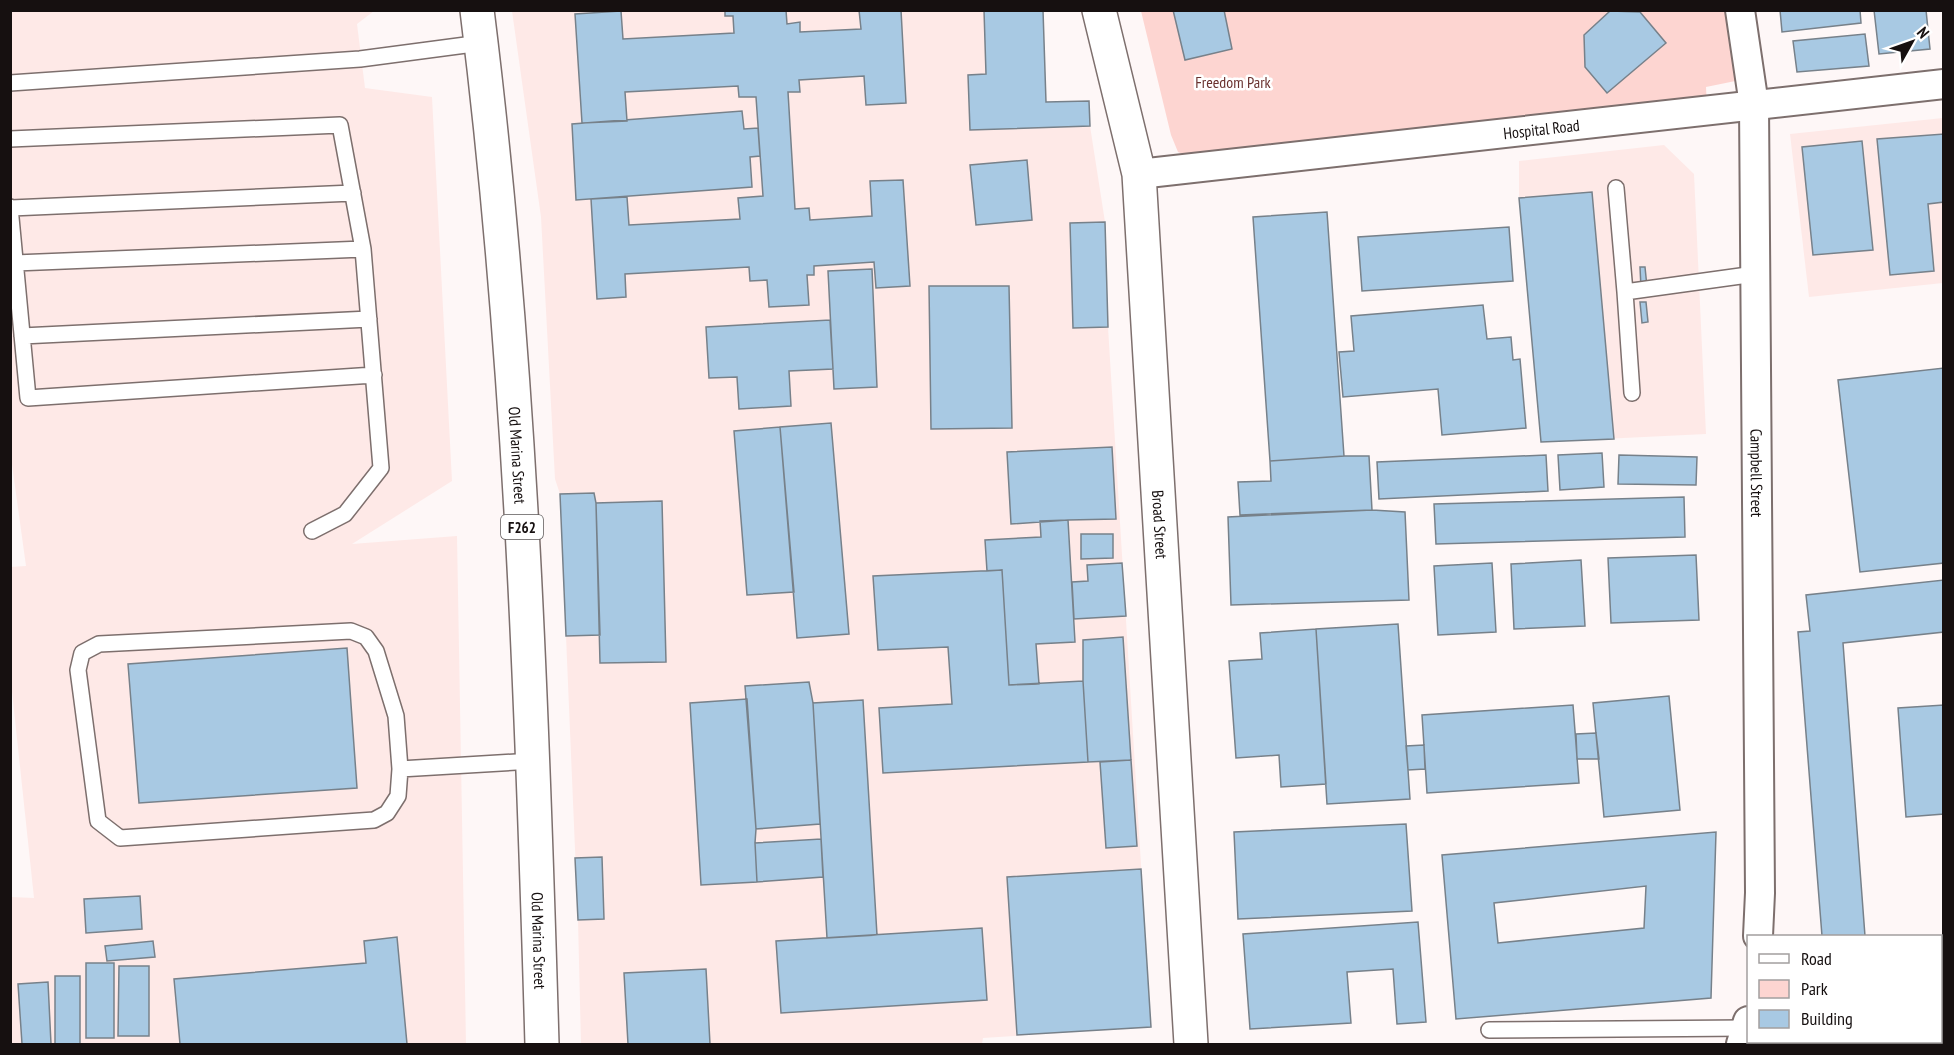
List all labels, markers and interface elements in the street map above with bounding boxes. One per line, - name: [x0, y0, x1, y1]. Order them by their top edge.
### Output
- north arrow: [1882, 12, 1942, 72]
- text: N: [1913, 23, 1934, 42]
- park label: Freedom Park: [1195, 72, 1272, 92]
- street label: Hospital Road: [1502, 115, 1581, 143]
- street label: Old Marina Street: [504, 406, 531, 505]
- street label: Campbell Street: [1746, 429, 1767, 518]
- street label: Broad Street: [1148, 490, 1172, 560]
- road number: F262: [501, 515, 543, 539]
- street label: Old Marina Street: [527, 892, 550, 990]
- legend: [1747, 935, 1942, 1043]
- text: Road: [1801, 947, 1832, 970]
- text: Park: [1801, 977, 1828, 1000]
- text: Building: [1801, 1007, 1853, 1030]

